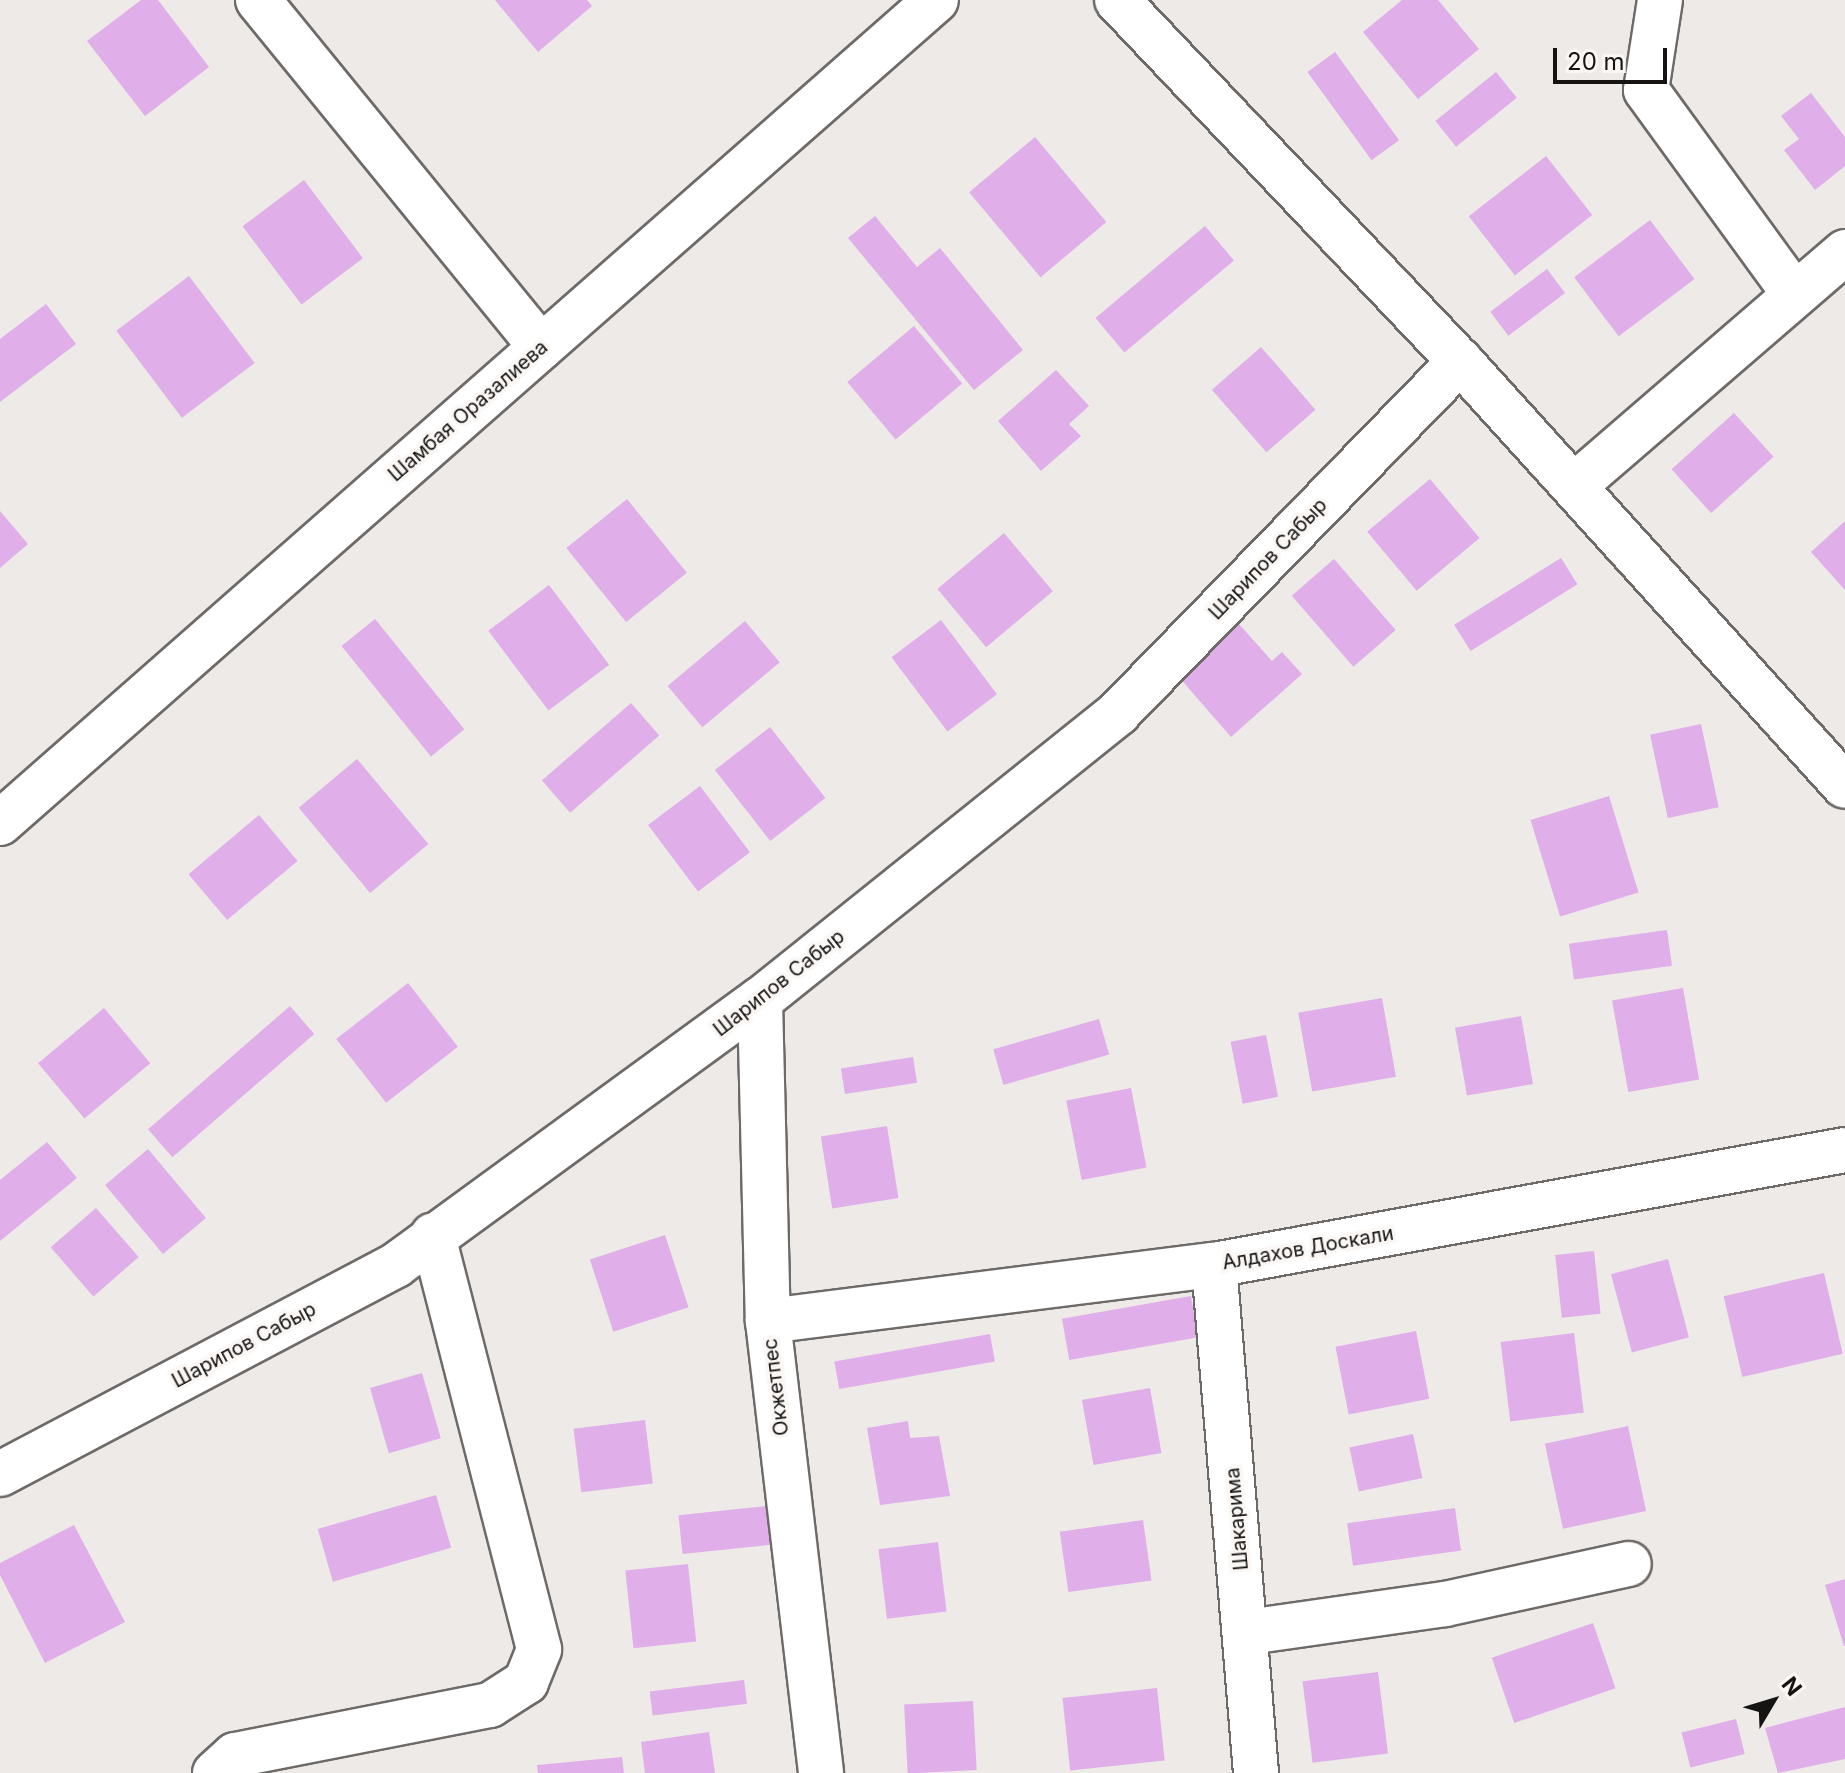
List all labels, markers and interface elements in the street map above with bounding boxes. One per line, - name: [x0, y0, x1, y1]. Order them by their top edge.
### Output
- scale bar: [1557, 32, 1671, 82]
- text: 20 m: [1567, 47, 1625, 76]
- street label: Шамбая Оразалиева: [383, 335, 553, 487]
- street label: Шарипов Сабыр: [1204, 493, 1332, 625]
- street label: Шарипов Сабыр: [709, 924, 849, 1042]
- street label: Алдахов Доскали: [1220, 1221, 1396, 1275]
- street label: Шарипов Сабыр: [168, 1297, 320, 1393]
- street label: Окжетпес: [758, 1337, 794, 1437]
- street label: Шакарима: [1221, 1467, 1253, 1571]
- north arrow: [1733, 1661, 1813, 1741]
- text: N: [1777, 1672, 1807, 1701]

